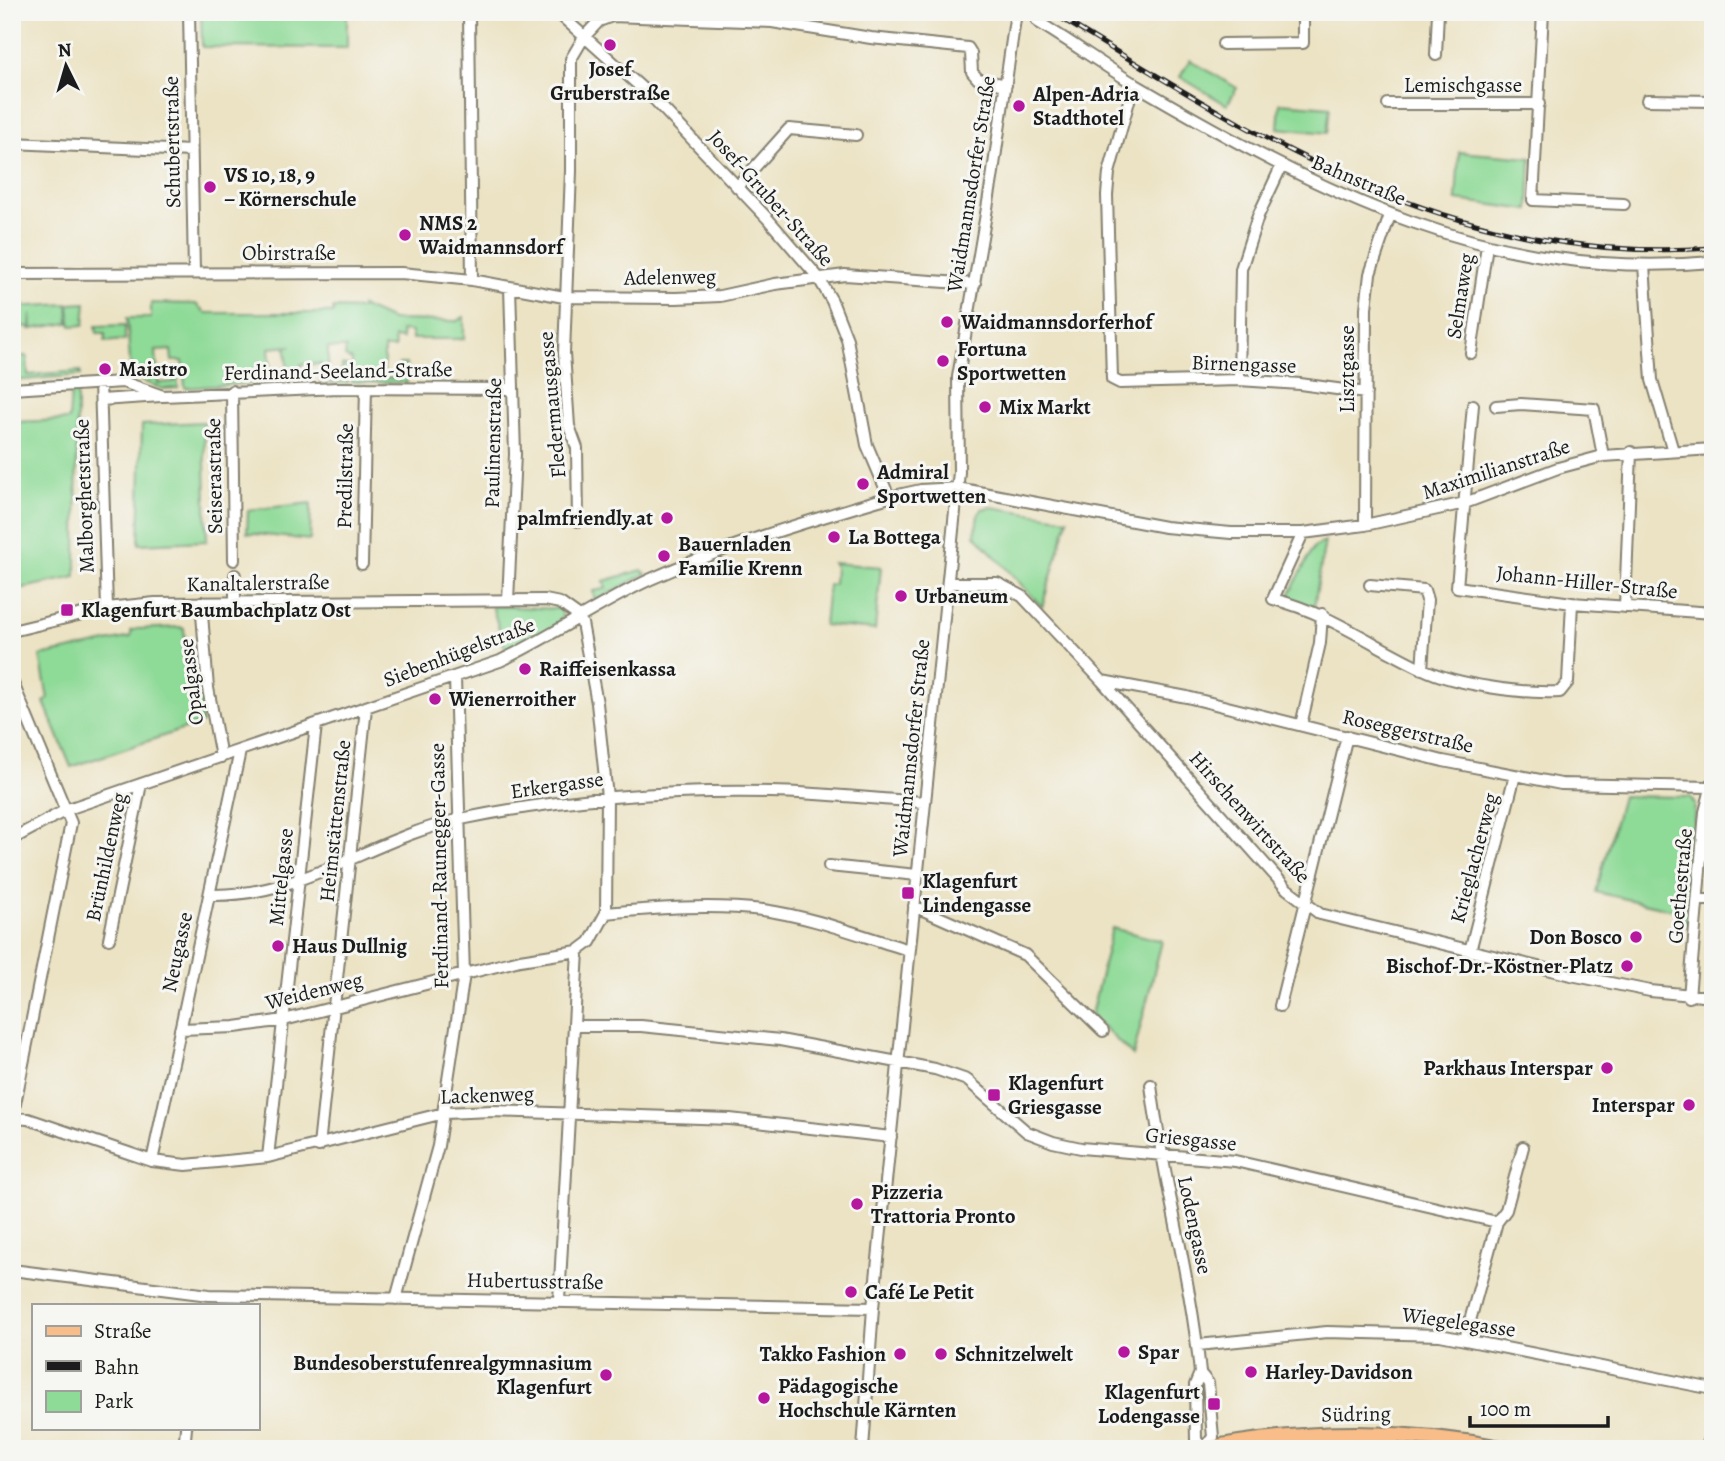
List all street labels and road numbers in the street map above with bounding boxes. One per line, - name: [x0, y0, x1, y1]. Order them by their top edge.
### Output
- street label: Lemischgasse: [1404, 71, 1522, 99]
- street label: Waidmannsdorfer Straße: [940, 74, 1002, 295]
- street label: Schubertstraße: [157, 76, 187, 208]
- street label: Josef-Gruber-Straße: [702, 123, 840, 273]
- street label: Bahnstraße: [1308, 148, 1410, 212]
- street label: Obirstraße: [242, 239, 336, 267]
- street label: Selmaweg: [1439, 251, 1481, 341]
- street label: Adelenweg: [623, 262, 717, 292]
- street label: Lisztgasse: [1333, 325, 1361, 413]
- street label: Fledermausgasse: [532, 330, 572, 480]
- street label: Birnengasse: [1191, 348, 1297, 380]
- street label: Ferdinand-Seeland-Straße: [223, 355, 453, 387]
- street label: Paulinenstraße: [478, 377, 508, 509]
- street label: Malborghetstraße: [67, 418, 101, 574]
- street label: Seiserastraße: [199, 418, 229, 534]
- street label: Predilstraße: [330, 423, 360, 529]
- street label: Maximilianstraße: [1419, 432, 1573, 506]
- street label: Johann-Hiller-Straße: [1495, 559, 1679, 605]
- street label: Kanaltalerstraße: [186, 568, 330, 598]
- street label: Siebenhügelstraße: [379, 610, 539, 694]
- street label: Opalgasse: [172, 637, 210, 727]
- street label: Waidmannsdorfer Straße: [886, 638, 936, 859]
- street label: Roseggerstraße: [1340, 702, 1476, 760]
- street label: Heimstättenstraße: [313, 738, 357, 904]
- street label: Ferdinand-Raunegger-Gasse: [423, 743, 455, 989]
- street label: Hirschenwirtstraße: [1183, 745, 1317, 889]
- street label: Erkergasse: [509, 765, 605, 805]
- street label: Brünhildenweg: [79, 789, 133, 924]
- street label: Krieglacherweg: [1443, 789, 1505, 926]
- street label: Mittelgasse: [262, 827, 300, 927]
- street label: Goethestraße: [1661, 827, 1699, 945]
- street label: Neugasse: [155, 909, 199, 995]
- street label: Weidenweg: [261, 965, 366, 1017]
- street label: Lackenweg: [440, 1079, 535, 1111]
- street label: Griesgasse: [1144, 1120, 1238, 1158]
- street label: Lodengasse: [1171, 1173, 1219, 1277]
- street label: Hubertusstraße: [466, 1266, 604, 1296]
- street label: Wiegelegasse: [1399, 1300, 1518, 1344]
- street label: Südring: [1321, 1399, 1392, 1429]

